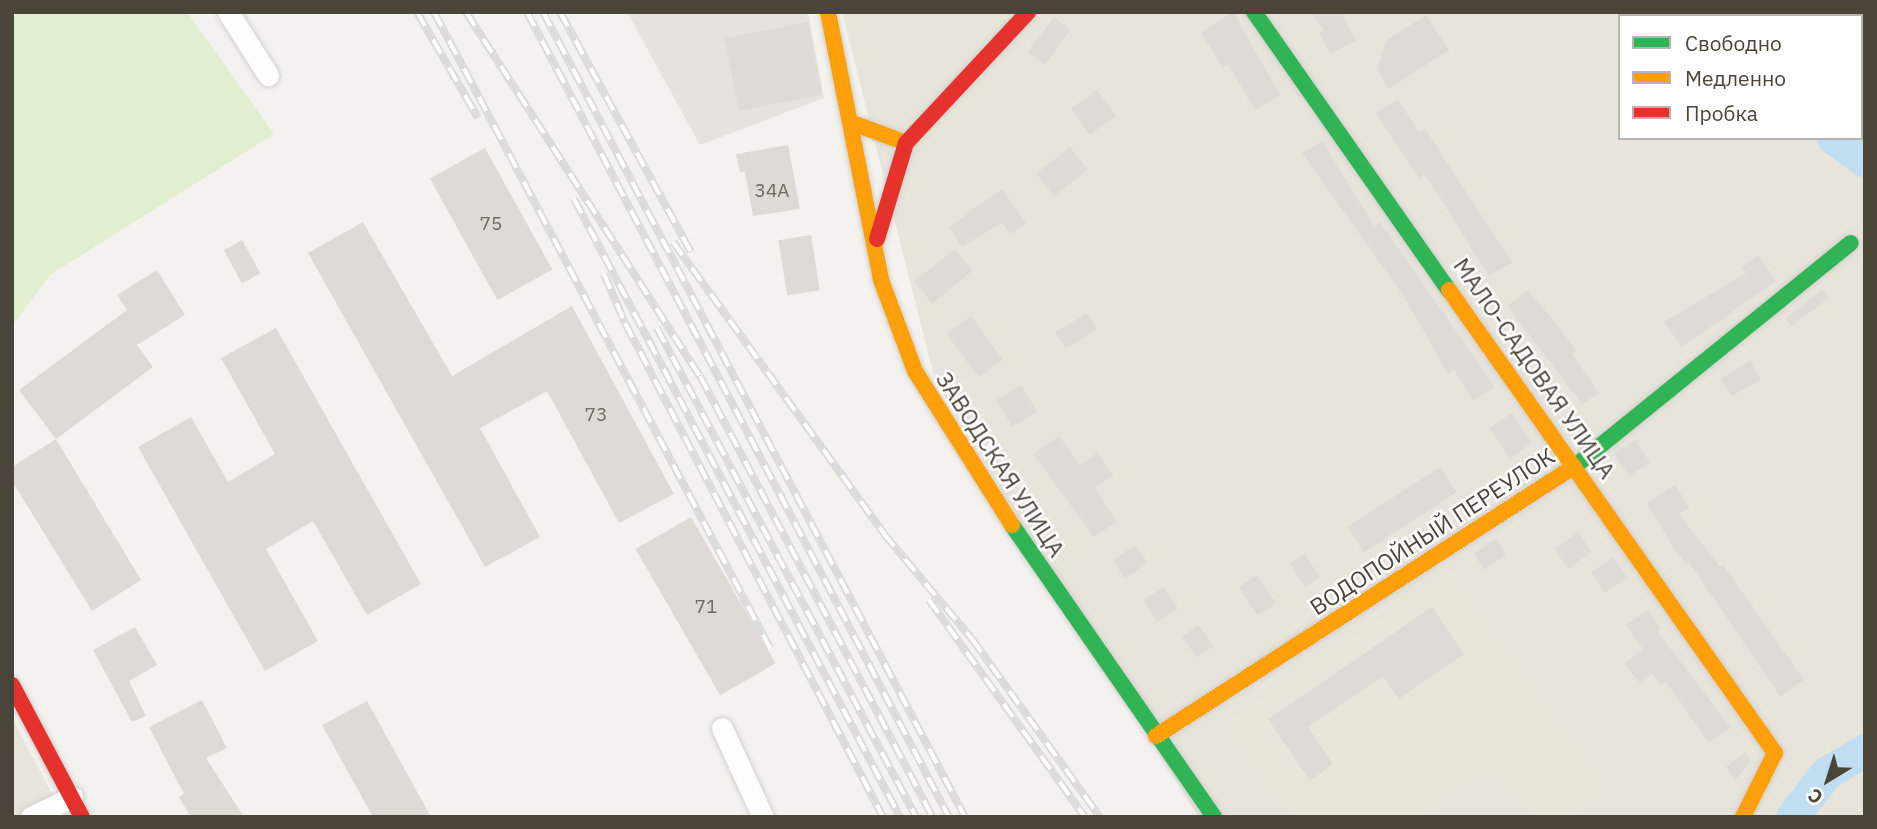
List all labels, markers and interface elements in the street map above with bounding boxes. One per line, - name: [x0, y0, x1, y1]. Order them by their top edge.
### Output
- legend: [1618, 14, 1863, 140]
- text: Свободно: [1685, 29, 1782, 57]
- text: Медленно: [1685, 64, 1786, 92]
- text: Пробка: [1685, 99, 1758, 127]
- house number: 34А: [755, 180, 789, 202]
- house number: 75: [480, 213, 502, 235]
- street label: МАЛО-САДОВАЯ УЛИЦА: [1448, 252, 1622, 484]
- street label: ЗАВОДСКАЯ УЛИЦА: [931, 366, 1071, 562]
- house number: 73: [585, 404, 607, 426]
- street label: ВОДОПОЙНЫЙ ПЕРЕУЛОК: [1304, 441, 1560, 621]
- house number: 71: [695, 596, 717, 618]
- north arrow: [1793, 745, 1863, 815]
- text: С: [1803, 783, 1827, 810]

